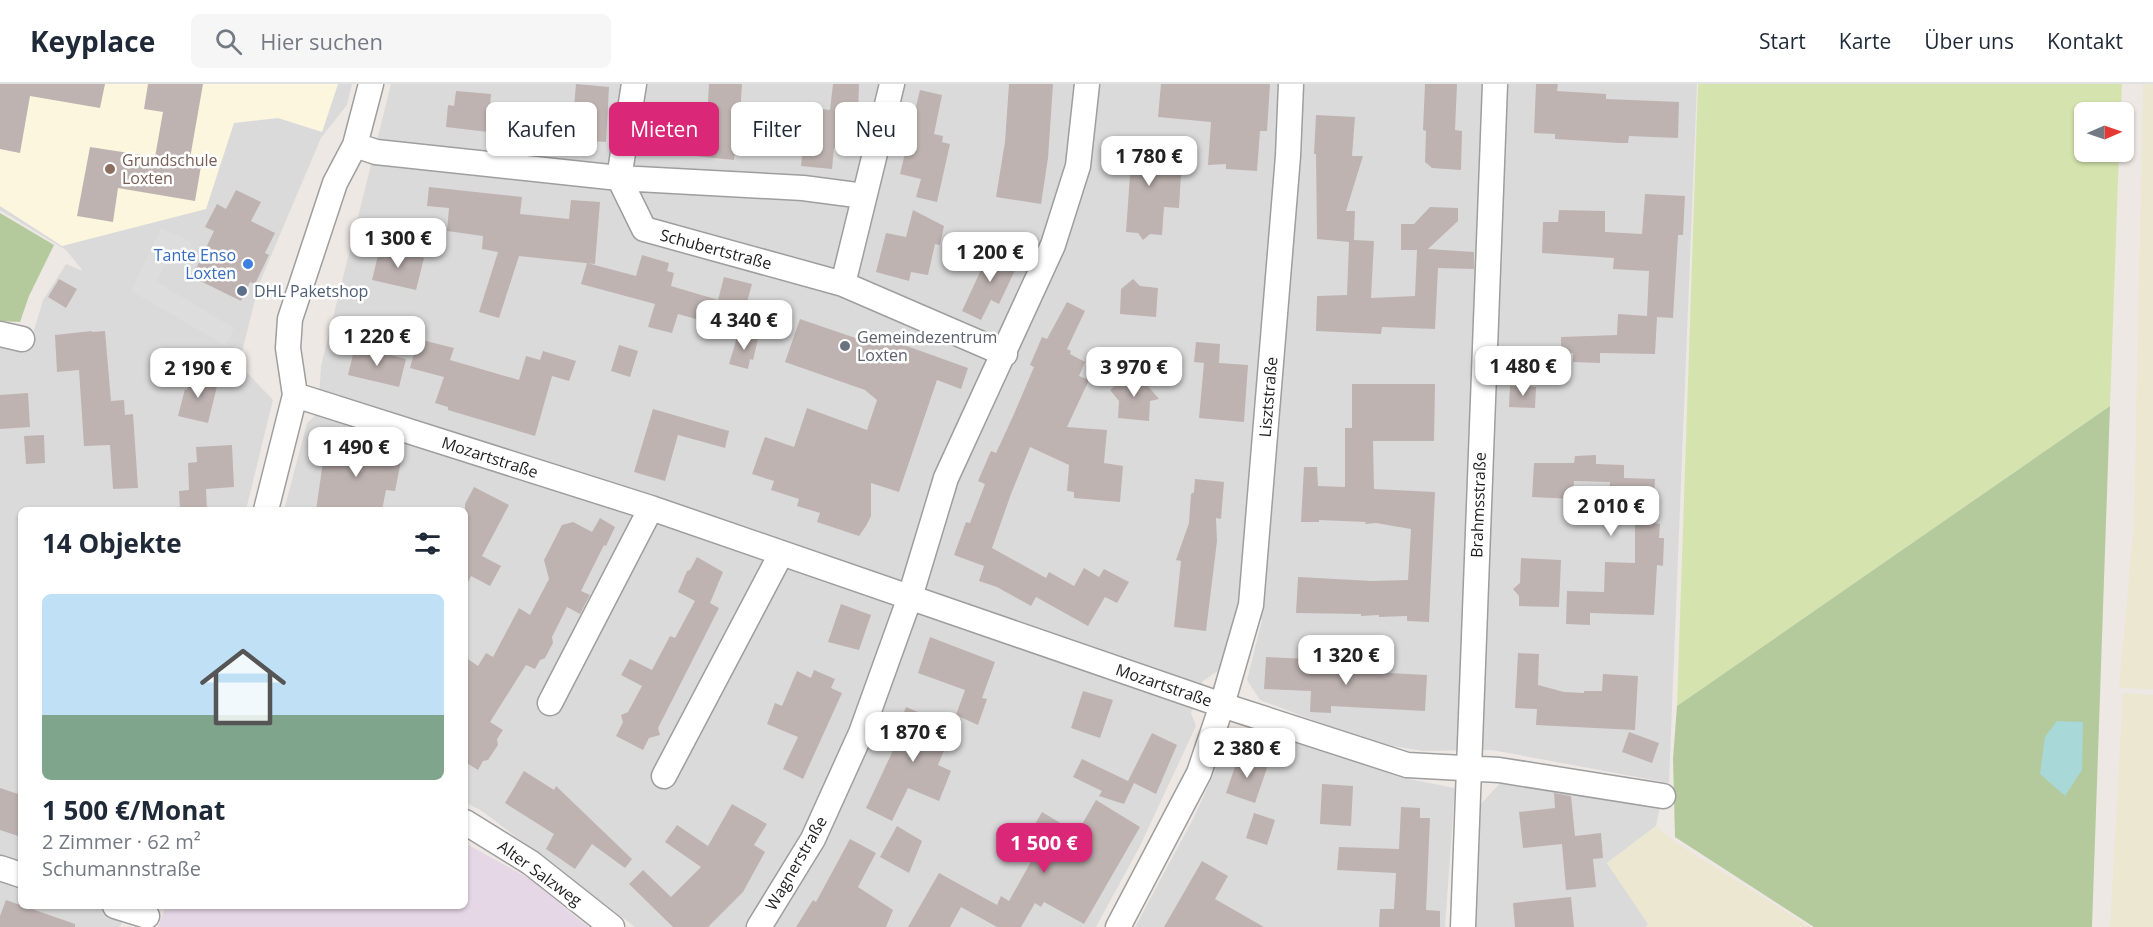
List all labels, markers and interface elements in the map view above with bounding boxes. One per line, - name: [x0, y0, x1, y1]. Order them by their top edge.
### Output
- search box: [191, 14, 611, 68]
- text: Keyplace: [30, 22, 155, 60]
- icon: search: [212, 25, 245, 58]
- text: Hier suchen: [260, 26, 383, 56]
- text: Start: [1759, 27, 1806, 55]
- text: Karte: [1839, 27, 1891, 55]
- text: Über uns: [1924, 27, 2014, 55]
- text: Kontakt: [2047, 27, 2123, 55]
- chip: Kaufen: [486, 102, 597, 156]
- chip: Mieten: [609, 102, 719, 156]
- chip: Filter: [731, 102, 823, 156]
- chip: Neu: [835, 102, 917, 156]
- north arrow: [2074, 102, 2134, 162]
- map controls: [2074, 102, 2134, 162]
- pin: 1 780 €: [1094, 136, 1204, 187]
- text: 1 780 €: [1115, 142, 1183, 169]
- place label: Grundschule Loxten: [122, 149, 218, 189]
- marker: Grundschule Loxten: [103, 162, 117, 176]
- pin: 1 300 €: [343, 218, 453, 269]
- text: 1 300 €: [364, 224, 432, 251]
- street label: Schubertstraße: [658, 224, 774, 274]
- pin: 1 200 €: [935, 232, 1045, 283]
- text: 1 200 €: [956, 238, 1024, 265]
- place label: Tante Enso Loxten: [154, 244, 236, 284]
- marker: Tante Enso Loxten: [241, 257, 255, 271]
- place label: DHL Paketshop: [254, 280, 368, 302]
- marker: DHL Paketshop: [235, 284, 249, 298]
- pin: 4 340 €: [689, 300, 799, 351]
- text: 4 340 €: [710, 306, 778, 333]
- pin: 1 220 €: [322, 316, 432, 367]
- text: 1 220 €: [343, 322, 411, 349]
- place label: Gemeindezentrum Loxten: [857, 326, 997, 366]
- marker: Gemeindezentrum Loxten: [838, 339, 852, 353]
- pin: 1 480 €: [1468, 346, 1578, 397]
- pin: 3 970 €: [1079, 347, 1189, 398]
- pin: 2 190 €: [143, 348, 253, 399]
- text: 1 480 €: [1489, 352, 1557, 379]
- text: 3 970 €: [1100, 353, 1168, 380]
- text: 2 190 €: [164, 354, 232, 381]
- street label: Lisztstraße: [1254, 356, 1282, 438]
- pin: 1 490 €: [301, 427, 411, 478]
- street label: Mozartstraße: [439, 431, 541, 483]
- text: 1 490 €: [322, 433, 390, 460]
- street label: Brahmsstraße: [1465, 452, 1491, 558]
- pin: 2 010 €: [1556, 486, 1666, 537]
- text: 2 010 €: [1577, 492, 1645, 519]
- text: 14 Objekte: [42, 525, 182, 561]
- icon: filters: [411, 527, 444, 560]
- icon: home: [189, 633, 297, 741]
- pin: 1 320 €: [1291, 635, 1401, 686]
- text: 1 320 €: [1312, 641, 1380, 668]
- street label: Mozartstraße: [1113, 658, 1215, 712]
- pin: 1 870 €: [858, 712, 968, 763]
- text: 1 870 €: [879, 718, 947, 745]
- pin: 2 380 €: [1192, 728, 1302, 779]
- text: 2 380 €: [1213, 734, 1281, 761]
- text: 1 500 €/Monat: [42, 792, 225, 828]
- street label: Wagnerstraße: [760, 812, 832, 914]
- pin: 1 500 €: [989, 823, 1099, 874]
- text: 2 Zimmer · 62 m²: [42, 828, 201, 855]
- text: 1 500 €: [1010, 829, 1078, 856]
- street label: Alter Salzweg: [494, 835, 587, 911]
- text: Schumannstraße: [42, 855, 201, 882]

